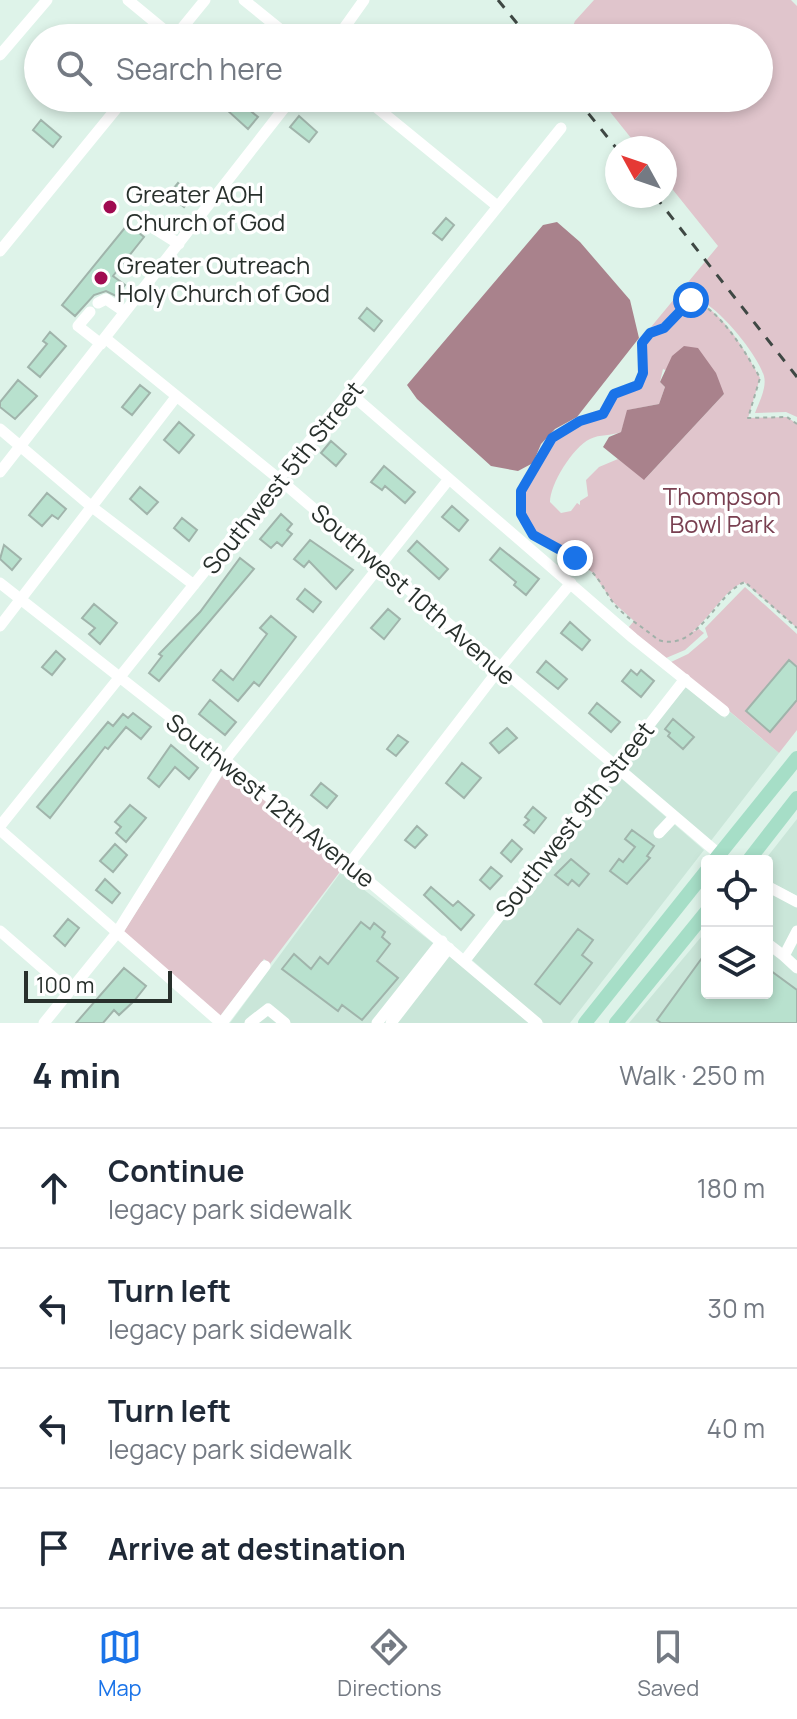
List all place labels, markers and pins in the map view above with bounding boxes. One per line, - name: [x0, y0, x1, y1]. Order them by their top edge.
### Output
- place label: Greater AOH Church of God: [126, 177, 285, 238]
- marker: Greater AOH Church of God: [101, 198, 119, 216]
- place label: Greater Outreach Holy Church of God: [117, 248, 330, 309]
- marker: Greater Outreach Holy Church of God: [92, 269, 110, 287]

